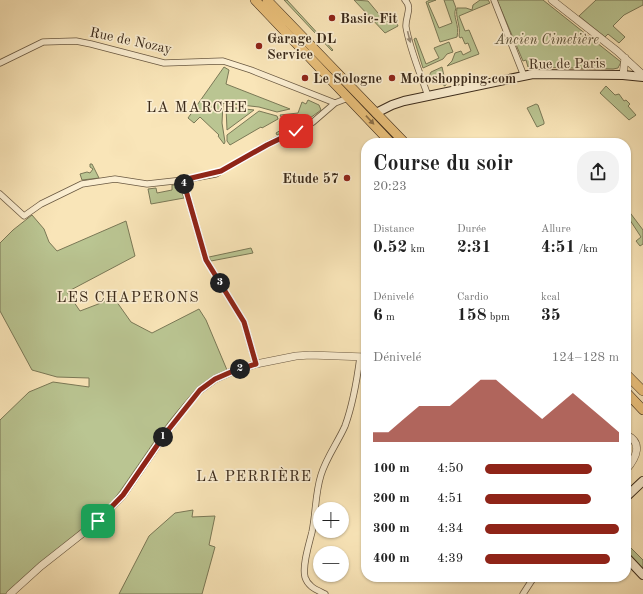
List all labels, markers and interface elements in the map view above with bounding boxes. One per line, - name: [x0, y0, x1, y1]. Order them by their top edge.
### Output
- place label: Basic-Fit: [340, 12, 398, 26]
- marker: Basic-Fit: [327, 13, 337, 23]
- street label: Rue de Nozay: [88, 25, 174, 57]
- one-way arrow: [406, 31, 412, 43]
- place label: Garage DL Service: [267, 32, 336, 62]
- park label: Ancien Cimetière: [494, 33, 599, 47]
- marker: Garage DL Service: [254, 41, 264, 51]
- street label: Rue de Paris: [528, 56, 606, 72]
- place label: Le Sologne: [313, 72, 382, 86]
- place label: Motoshopping.com: [400, 72, 516, 86]
- marker: Le Sologne: [300, 73, 310, 83]
- marker: Motoshopping.com: [387, 73, 397, 83]
- district label: LA MARCHE: [146, 101, 248, 116]
- pin: [279, 114, 313, 148]
- one-way arrow: [365, 115, 374, 125]
- icon: check: [285, 120, 307, 142]
- button: share: [577, 151, 619, 193]
- text: Course du soir: [373, 153, 513, 175]
- place label: Etude 57: [282, 172, 339, 186]
- marker: Etude 57: [342, 173, 352, 183]
- pin: 4: [174, 174, 194, 194]
- text: 4: [181, 178, 187, 189]
- text: 20:23: [373, 180, 407, 193]
- text: Distance: [373, 224, 414, 235]
- text: Durée: [457, 224, 486, 235]
- text: Allure: [541, 224, 571, 235]
- text: 0.52: [373, 239, 407, 256]
- text: 2:31: [457, 239, 491, 256]
- text: 4:51: [541, 239, 575, 256]
- text: km: [407, 244, 425, 255]
- text: /km: [575, 244, 598, 255]
- pin: 3: [210, 273, 230, 293]
- text: 3: [217, 277, 223, 288]
- district label: LES CHAPERONS: [57, 291, 199, 306]
- text: Dénivelé: [373, 292, 414, 303]
- text: Cardio: [457, 292, 488, 303]
- text: kcal: [541, 292, 560, 303]
- text: 6: [373, 307, 383, 324]
- text: 158: [457, 307, 487, 324]
- text: 35: [541, 307, 561, 324]
- text: m: [383, 312, 395, 323]
- text: bpm: [487, 312, 510, 323]
- text: Dénivelé: [373, 351, 421, 364]
- text: 124–128 m: [552, 351, 619, 364]
- pin: 2: [230, 359, 250, 379]
- text: 2: [237, 363, 243, 374]
- pin: 1: [153, 427, 173, 447]
- text: 1: [160, 431, 166, 442]
- text: 100 m: [373, 462, 410, 475]
- text: 4:50: [437, 462, 463, 475]
- district label: LA PERRIÈRE: [196, 467, 312, 485]
- text: 200 m: [373, 492, 410, 505]
- text: 4:51: [437, 492, 463, 505]
- map controls: [313, 502, 349, 582]
- button: +: [313, 502, 349, 538]
- pin: [81, 504, 115, 538]
- icon: arrive: [87, 510, 109, 532]
- text: 300 m: [373, 522, 410, 535]
- text: 4:34: [437, 522, 463, 535]
- button: −: [313, 546, 349, 582]
- text: 400 m: [373, 552, 410, 565]
- text: 4:39: [437, 552, 463, 565]

